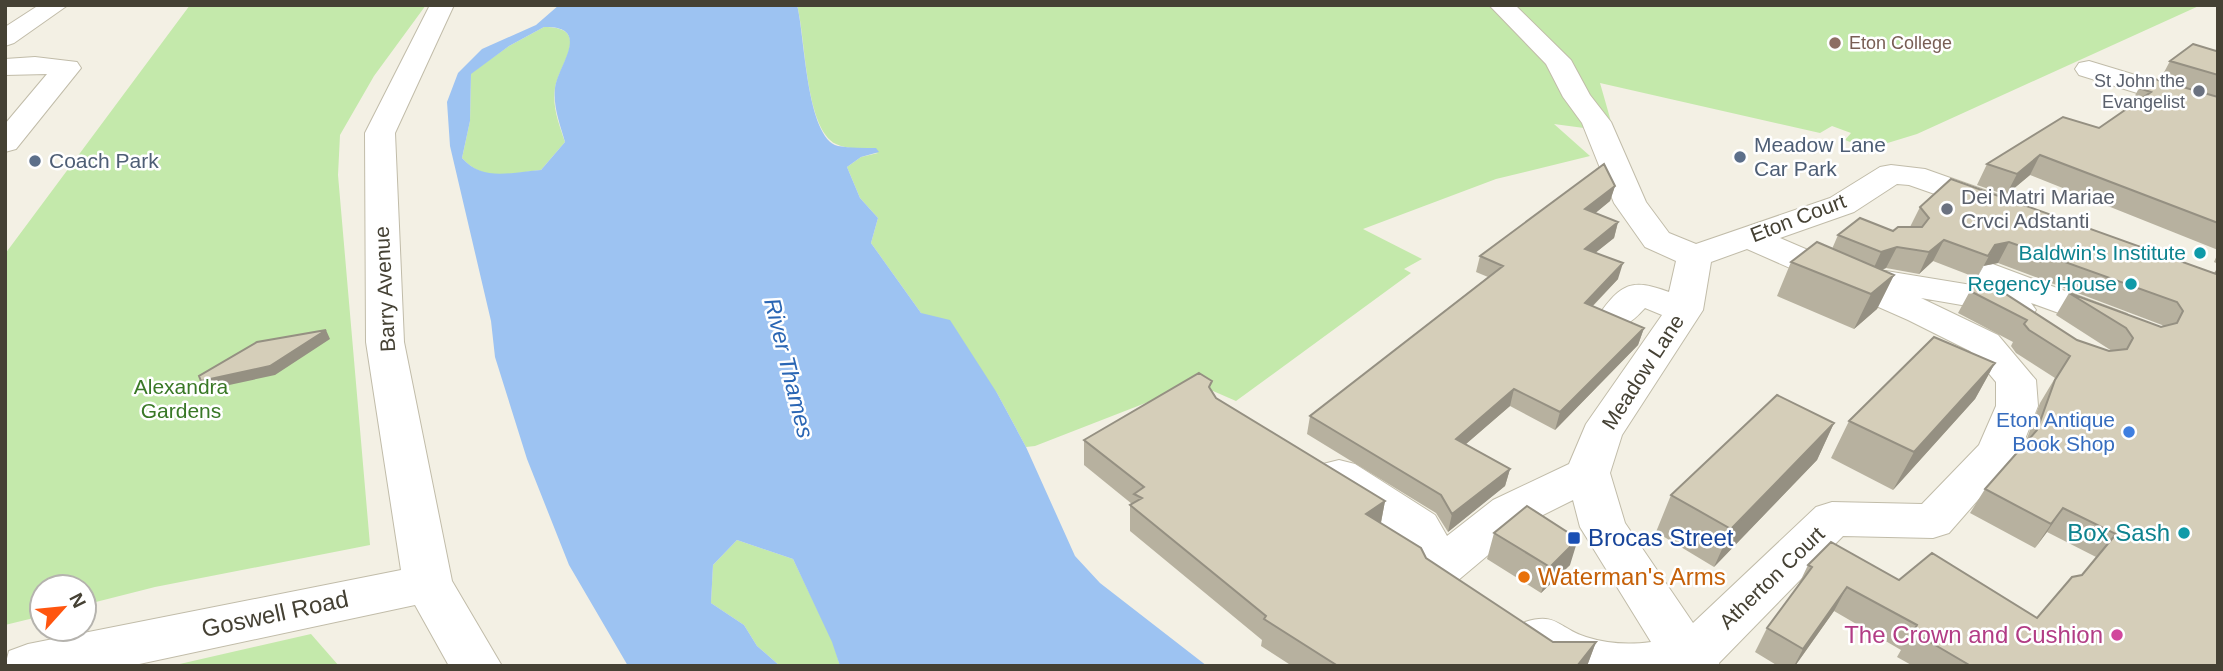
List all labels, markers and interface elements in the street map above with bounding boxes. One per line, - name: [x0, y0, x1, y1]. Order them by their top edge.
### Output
- place label: Eton College: [1849, 33, 1952, 53]
- marker: Eton College: [1827, 35, 1843, 51]
- place label: St John the Evangelist: [2094, 71, 2185, 112]
- marker: St John the Evangelist: [2191, 83, 2207, 99]
- place label: Meadow Lane Car Park: [1754, 133, 1886, 180]
- place label: Coach Park: [49, 149, 159, 172]
- marker: Meadow Lane Car Park: [1732, 149, 1748, 165]
- marker: Coach Park: [27, 153, 43, 169]
- place label: Dei Matri Mariae Crvci Adstanti: [1961, 185, 2115, 232]
- street label: Eton Court: [1747, 189, 1849, 246]
- marker: Dei Matri Mariae Crvci Adstanti: [1939, 201, 1955, 217]
- street label: Barry Avenue: [370, 226, 399, 352]
- place label: Baldwin's Institute: [2019, 241, 2186, 264]
- marker: Baldwin's Institute: [2192, 245, 2208, 261]
- place label: Regency House: [1968, 272, 2117, 295]
- marker: Regency House: [2123, 276, 2139, 292]
- water label: River Thames: [759, 295, 819, 441]
- street label: Meadow Lane: [1597, 310, 1688, 433]
- park label: Alexandra Gardens: [134, 375, 229, 422]
- place label: Eton Antique Book Shop: [1996, 408, 2115, 455]
- marker: Eton Antique Book Shop: [2121, 424, 2137, 440]
- place label: Box Sash: [2067, 519, 2170, 546]
- street label: Atherton Court: [1715, 522, 1829, 633]
- place label: Brocas Street: [1588, 524, 1734, 551]
- marker: Box Sash: [2176, 525, 2192, 541]
- marker: Brocas Street: [1566, 530, 1582, 546]
- place label: Waterman's Arms: [1538, 563, 1726, 590]
- marker: Waterman's Arms: [1516, 569, 1532, 585]
- north arrow: [28, 573, 98, 643]
- street label: Goswell Road: [199, 585, 351, 642]
- text: N: [65, 590, 90, 611]
- place label: The Crown and Cushion: [1844, 621, 2103, 648]
- marker: The Crown and Cushion: [2109, 627, 2125, 643]

